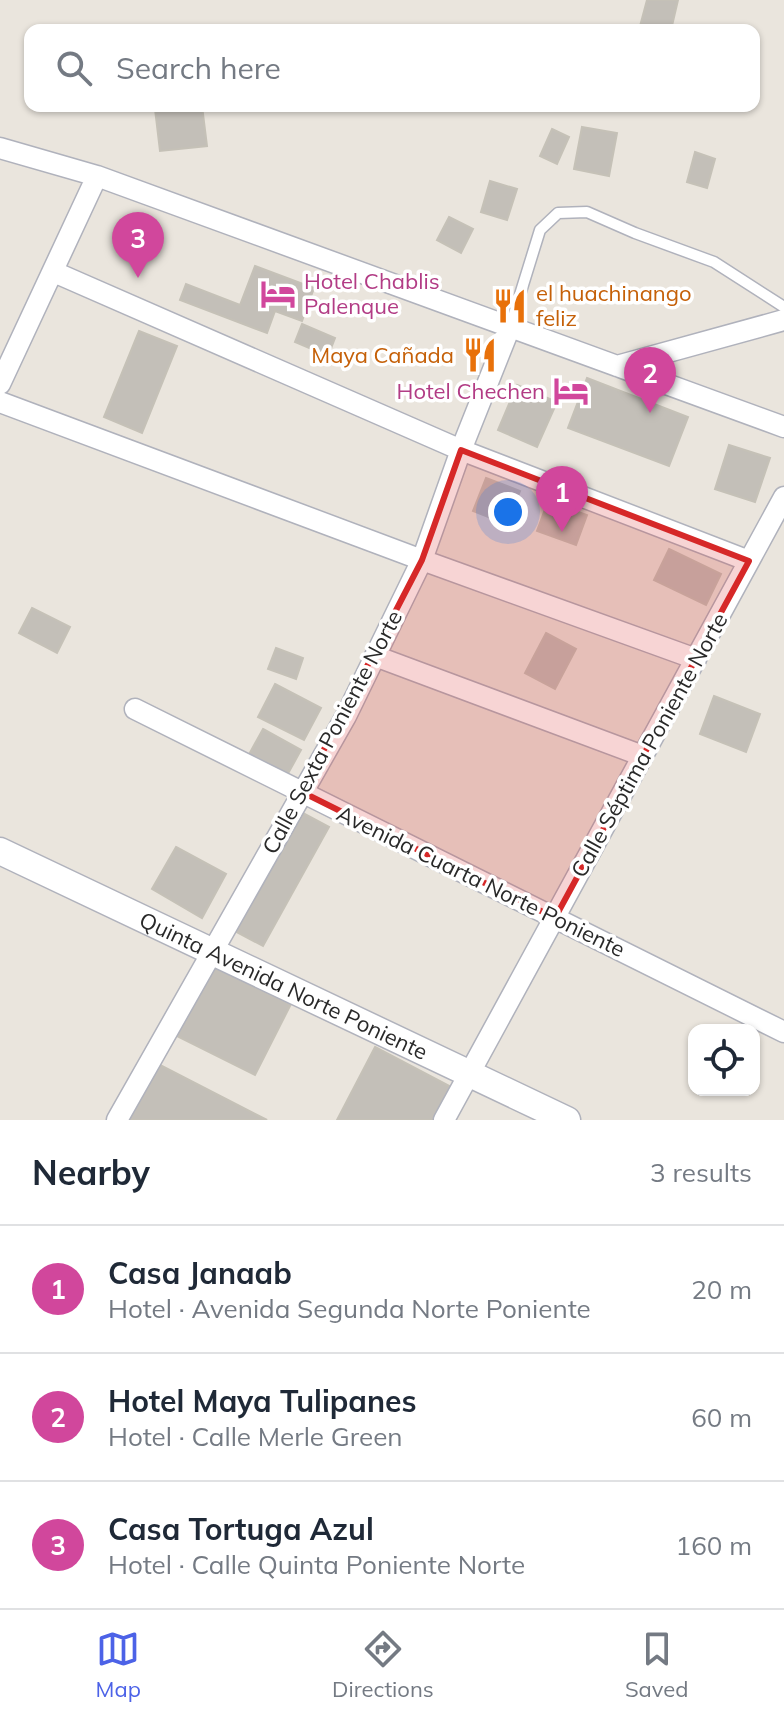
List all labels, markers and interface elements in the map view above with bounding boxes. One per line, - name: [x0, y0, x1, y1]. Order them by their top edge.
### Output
- search box: [24, 24, 760, 112]
- icon: search: [52, 46, 96, 90]
- text: Search here: [116, 49, 281, 87]
- pin: 3: [112, 212, 164, 278]
- place label: Hotel Chablis Palenque: [304, 267, 440, 320]
- hotel icon: Hotel Chablis Palenque: [259, 275, 297, 313]
- place label: el huachinango feliz: [536, 279, 692, 332]
- restaurant icon: el huachinango feliz: [491, 287, 529, 325]
- restaurant icon: Maya Cañada: [461, 336, 499, 374]
- place label: Maya Cañada: [311, 341, 454, 369]
- pin: 2: [624, 347, 676, 413]
- hotel icon: Hotel Chechen: [552, 372, 590, 410]
- place label: Hotel Chechen: [397, 377, 545, 405]
- pin: 1: [536, 466, 588, 532]
- your location: [488, 492, 528, 532]
- street label: Calle Sexta Poniente Norte: [256, 605, 408, 859]
- street label: Calle Séptima Poniente Norte: [565, 608, 733, 882]
- street label: Avenida Cuarta Norte Poniente: [332, 799, 630, 963]
- street label: Quinta Avenida Norte Poniente: [135, 905, 432, 1066]
- map controls: [688, 1024, 760, 1096]
- button: locate: [688, 1024, 760, 1096]
- text: Nearby: [32, 1151, 150, 1194]
- text: 3 results: [650, 1156, 752, 1189]
- text: Casa Janaab: [108, 1254, 292, 1292]
- text: 1: [50, 1273, 66, 1306]
- text: 20 m: [691, 1273, 752, 1306]
- text: Hotel · Avenida Segunda Norte Poniente: [108, 1292, 591, 1325]
- text: Hotel Maya Tulipanes: [108, 1382, 417, 1420]
- text: 2: [50, 1401, 66, 1434]
- text: 60 m: [691, 1401, 752, 1434]
- text: Hotel · Calle Merle Green: [108, 1420, 403, 1453]
- text: Casa Tortuga Azul: [108, 1510, 374, 1548]
- text: 3: [50, 1529, 66, 1562]
- text: 160 m: [676, 1529, 752, 1562]
- text: Hotel · Calle Quinta Poniente Norte: [108, 1548, 525, 1581]
- tab: Map: [96, 1627, 141, 1703]
- tab: Directions: [332, 1627, 434, 1703]
- tab: Saved: [625, 1627, 688, 1703]

